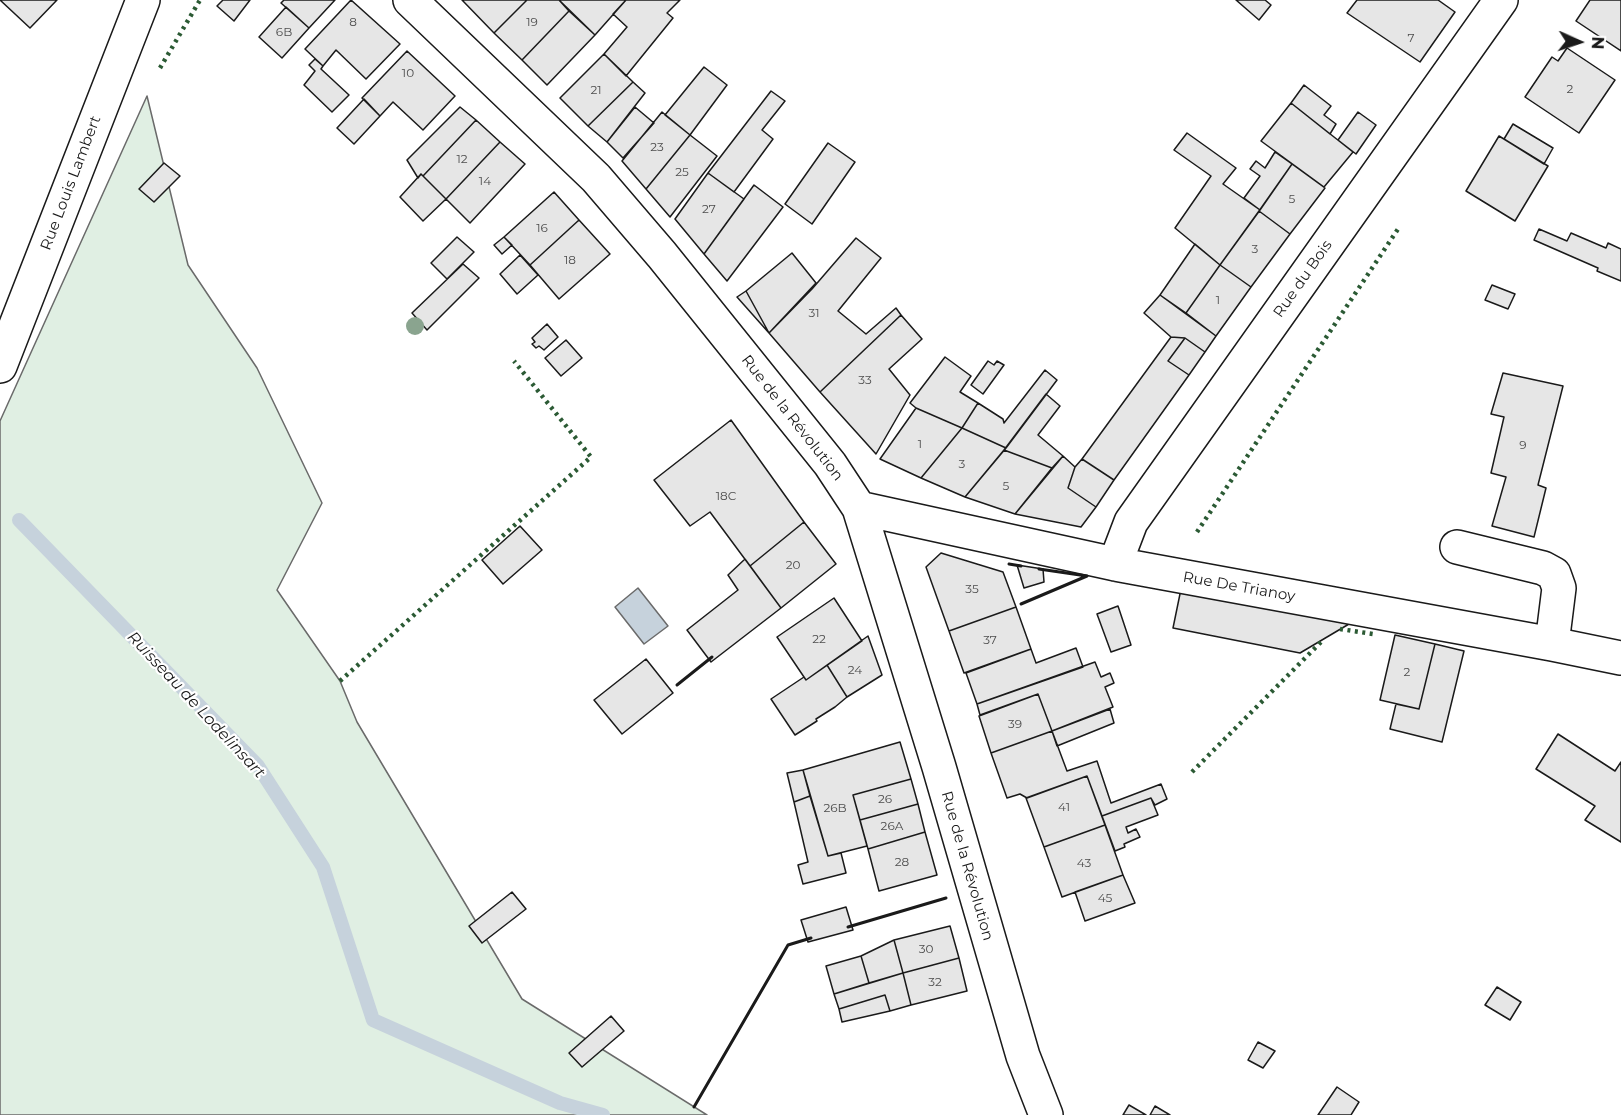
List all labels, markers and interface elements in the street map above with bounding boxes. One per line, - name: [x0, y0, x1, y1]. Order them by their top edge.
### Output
- north arrow: [1549, 12, 1609, 72]
- house number: 8: [349, 15, 357, 29]
- house number: 19: [526, 15, 538, 29]
- house number: 6B: [276, 25, 292, 39]
- house number: 7: [1407, 31, 1415, 45]
- text: N: [1588, 36, 1607, 50]
- house number: 10: [402, 66, 414, 80]
- house number: 2: [1567, 82, 1573, 96]
- house number: 21: [590, 83, 602, 97]
- street label: Rue Louis Lambert: [37, 113, 105, 253]
- house number: 23: [650, 140, 664, 154]
- house number: 12: [456, 152, 468, 166]
- house number: 25: [675, 165, 689, 179]
- house number: 14: [479, 174, 491, 188]
- house number: 5: [1289, 192, 1295, 206]
- house number: 27: [702, 202, 716, 216]
- house number: 16: [536, 221, 548, 235]
- street label: Rue du Bois: [1270, 237, 1336, 321]
- house number: 3: [1252, 242, 1258, 256]
- house number: 18: [564, 253, 576, 267]
- house number: 1: [1216, 293, 1220, 307]
- house number: 31: [808, 306, 820, 320]
- street label: Rue de la Révolution: [737, 351, 847, 485]
- house number: 33: [858, 373, 872, 387]
- house number: 1: [918, 437, 922, 451]
- house number: 9: [1519, 438, 1527, 452]
- house number: 3: [959, 457, 965, 471]
- house number: 5: [1003, 479, 1009, 493]
- house number: 18C: [716, 489, 736, 503]
- house number: 20: [786, 558, 800, 572]
- street label: Rue De Trianoy: [1181, 568, 1297, 606]
- house number: 35: [965, 582, 979, 596]
- water label: Ruisseau de Lodelinsart: [123, 628, 269, 782]
- house number: 22: [812, 632, 826, 646]
- house number: 37: [983, 633, 997, 647]
- house number: 24: [848, 663, 862, 677]
- house number: 2: [1404, 665, 1410, 679]
- house number: 39: [1008, 717, 1022, 731]
- street label: Rue de la Révolution: [937, 789, 997, 943]
- house number: 26: [878, 792, 892, 806]
- house number: 41: [1058, 800, 1070, 814]
- house number: 26B: [823, 801, 847, 815]
- house number: 26A: [881, 819, 903, 833]
- house number: 28: [895, 855, 909, 869]
- house number: 43: [1077, 856, 1091, 870]
- house number: 45: [1098, 891, 1112, 905]
- house number: 30: [919, 942, 933, 956]
- house number: 32: [928, 975, 942, 989]

